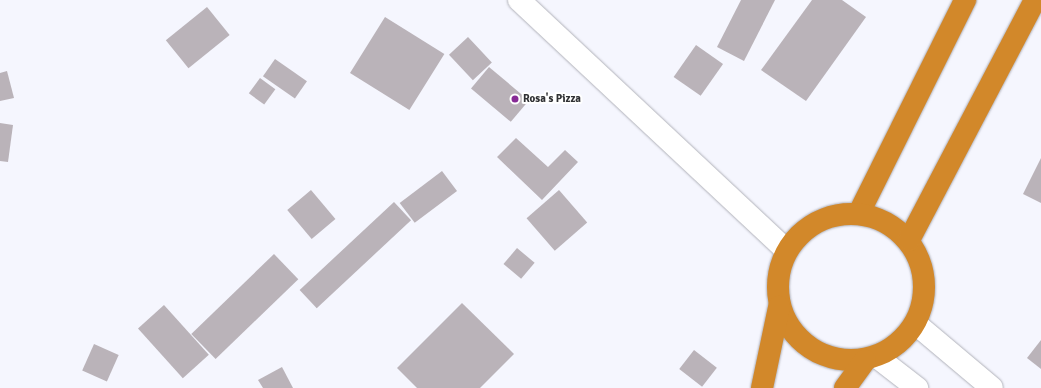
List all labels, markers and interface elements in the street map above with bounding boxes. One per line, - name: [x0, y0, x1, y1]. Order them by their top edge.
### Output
- place label: Rosa's Pizza: [523, 92, 581, 106]
- marker: Rosa's Pizza: [510, 94, 520, 104]

